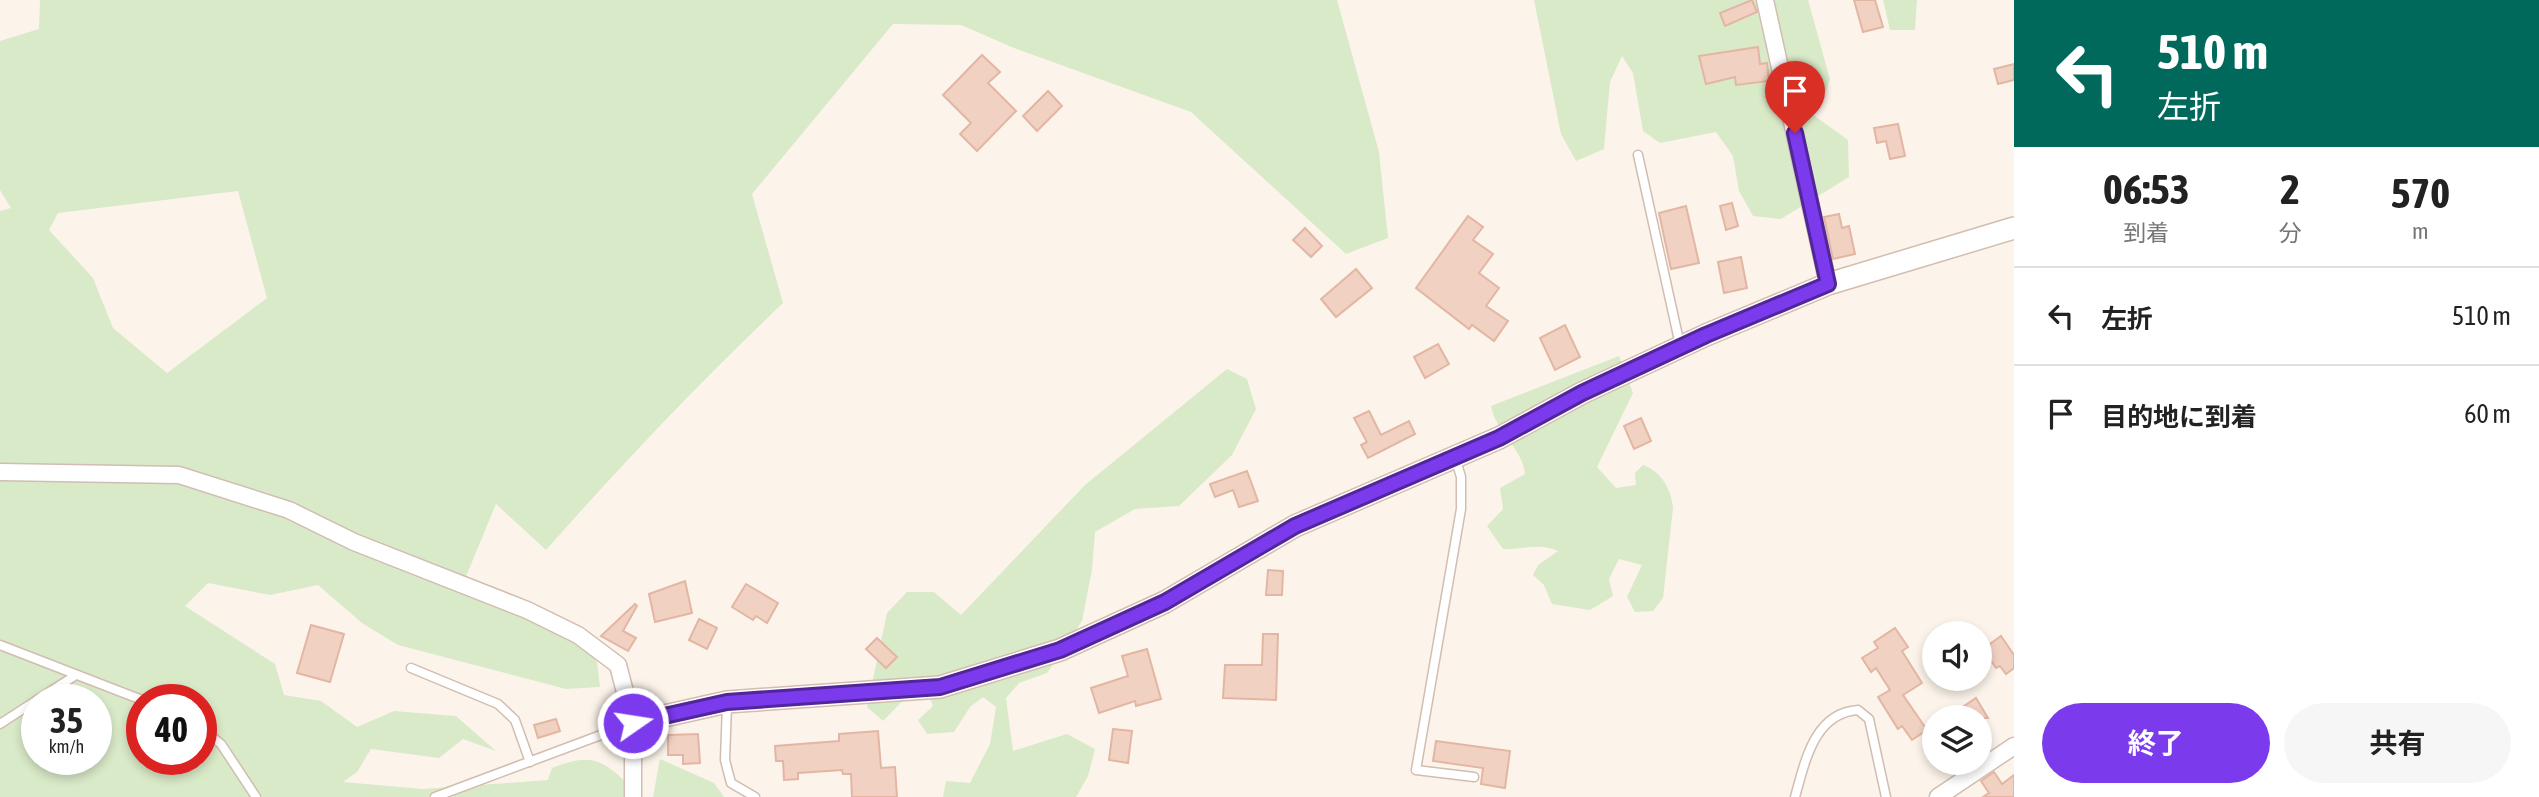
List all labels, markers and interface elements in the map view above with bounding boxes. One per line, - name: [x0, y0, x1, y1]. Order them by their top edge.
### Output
- text: 510 m: [2157, 23, 2268, 79]
- icon: left: [2042, 28, 2133, 119]
- pin: [1765, 61, 1825, 133]
- icon: arrive: [1776, 72, 1814, 110]
- text: 左折: [2157, 88, 2221, 125]
- text: 06:53: [2103, 165, 2190, 213]
- text: 2: [2280, 165, 2300, 213]
- text: 570: [2391, 169, 2450, 217]
- text: m: [2412, 218, 2429, 244]
- text: 到着: [2123, 220, 2169, 246]
- text: 分: [2279, 220, 2302, 246]
- icon: left: [2042, 297, 2080, 335]
- text: 510 m: [2452, 301, 2511, 331]
- text: 左折: [2101, 304, 2153, 334]
- icon: arrive: [2042, 395, 2080, 433]
- text: 60 m: [2464, 399, 2511, 429]
- text: 目的地に到着: [2101, 402, 2257, 432]
- map controls: [1922, 621, 1992, 775]
- button: sound: [1922, 621, 1992, 691]
- speed limit sign: 40: [126, 684, 217, 775]
- position arrow: [596, 686, 670, 760]
- text: 35: [50, 700, 83, 740]
- button: 終了: [2042, 703, 2270, 783]
- button: 共有: [2284, 703, 2511, 783]
- button: layers: [1922, 705, 1992, 775]
- text: km/h: [49, 736, 84, 757]

